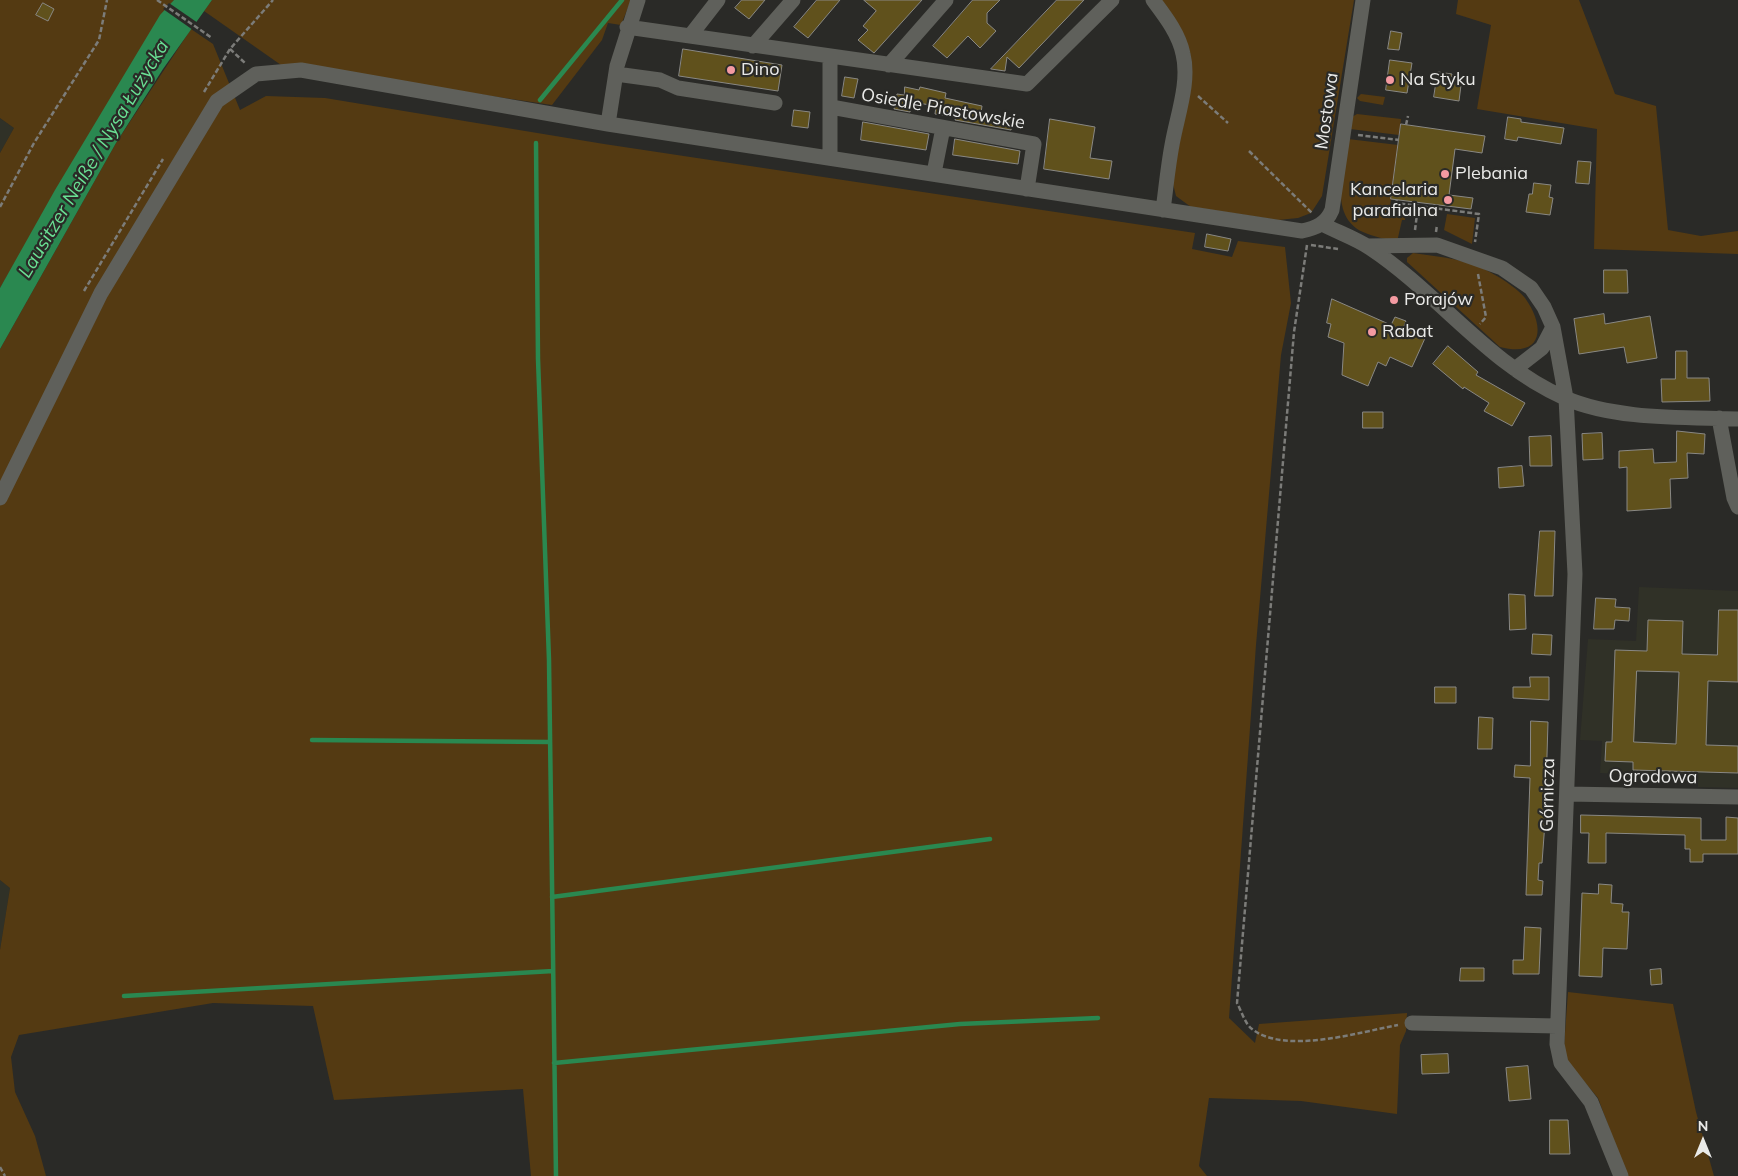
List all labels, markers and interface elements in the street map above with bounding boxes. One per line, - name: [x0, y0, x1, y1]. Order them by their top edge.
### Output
- water label: Lausitzer Neiße / Nysa Łużycka: [14, 36, 174, 282]
- place label: Dino: [741, 59, 780, 81]
- marker: Dino: [725, 64, 737, 76]
- place label: Na Styku: [1400, 69, 1476, 91]
- street label: Mostowa: [1311, 71, 1343, 151]
- marker: Na Styku: [1384, 74, 1396, 86]
- street label: Osiedle Piastowskie: [859, 84, 1027, 134]
- place label: Plebania: [1455, 163, 1528, 185]
- marker: Plebania: [1439, 168, 1451, 180]
- place label: Kancelaria parafialna: [1350, 179, 1438, 222]
- marker: Kancelaria parafialna: [1442, 194, 1454, 206]
- place label: Porajów: [1404, 289, 1473, 311]
- marker: Porajów: [1388, 294, 1400, 306]
- place label: Rabat: [1382, 321, 1433, 343]
- marker: Rabat: [1366, 326, 1378, 338]
- street label: Górnicza: [1537, 758, 1559, 832]
- street label: Ogrodowa: [1608, 765, 1698, 789]
- north arrow: [1678, 1116, 1728, 1166]
- text: N: [1698, 1117, 1708, 1135]

